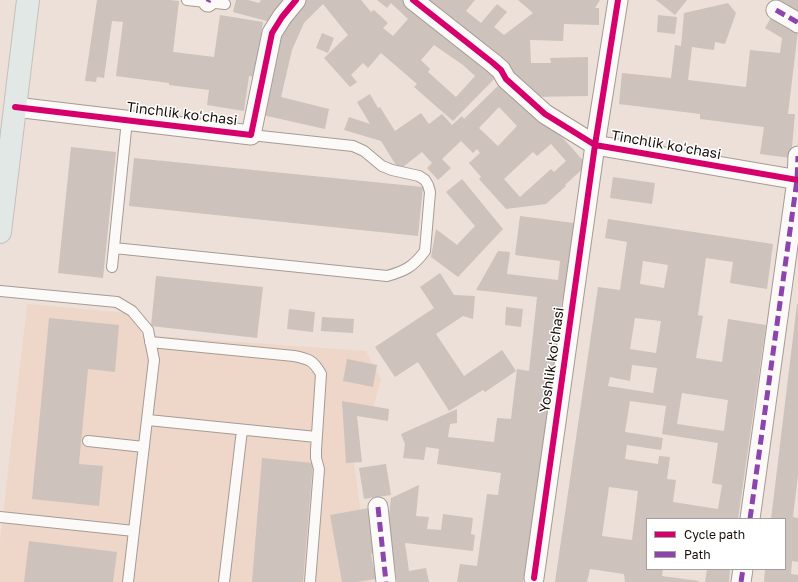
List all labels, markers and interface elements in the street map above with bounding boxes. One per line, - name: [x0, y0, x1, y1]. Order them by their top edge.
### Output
- street label: Tinchlik koʻchasi: [126, 99, 238, 129]
- street label: Tinchlik koʻchasi: [610, 127, 722, 163]
- street label: Yoshlik koʻchasi: [536, 306, 568, 414]
- legend: [646, 518, 786, 570]
- text: Cycle path: [684, 527, 745, 542]
- text: Path: [684, 547, 711, 562]

